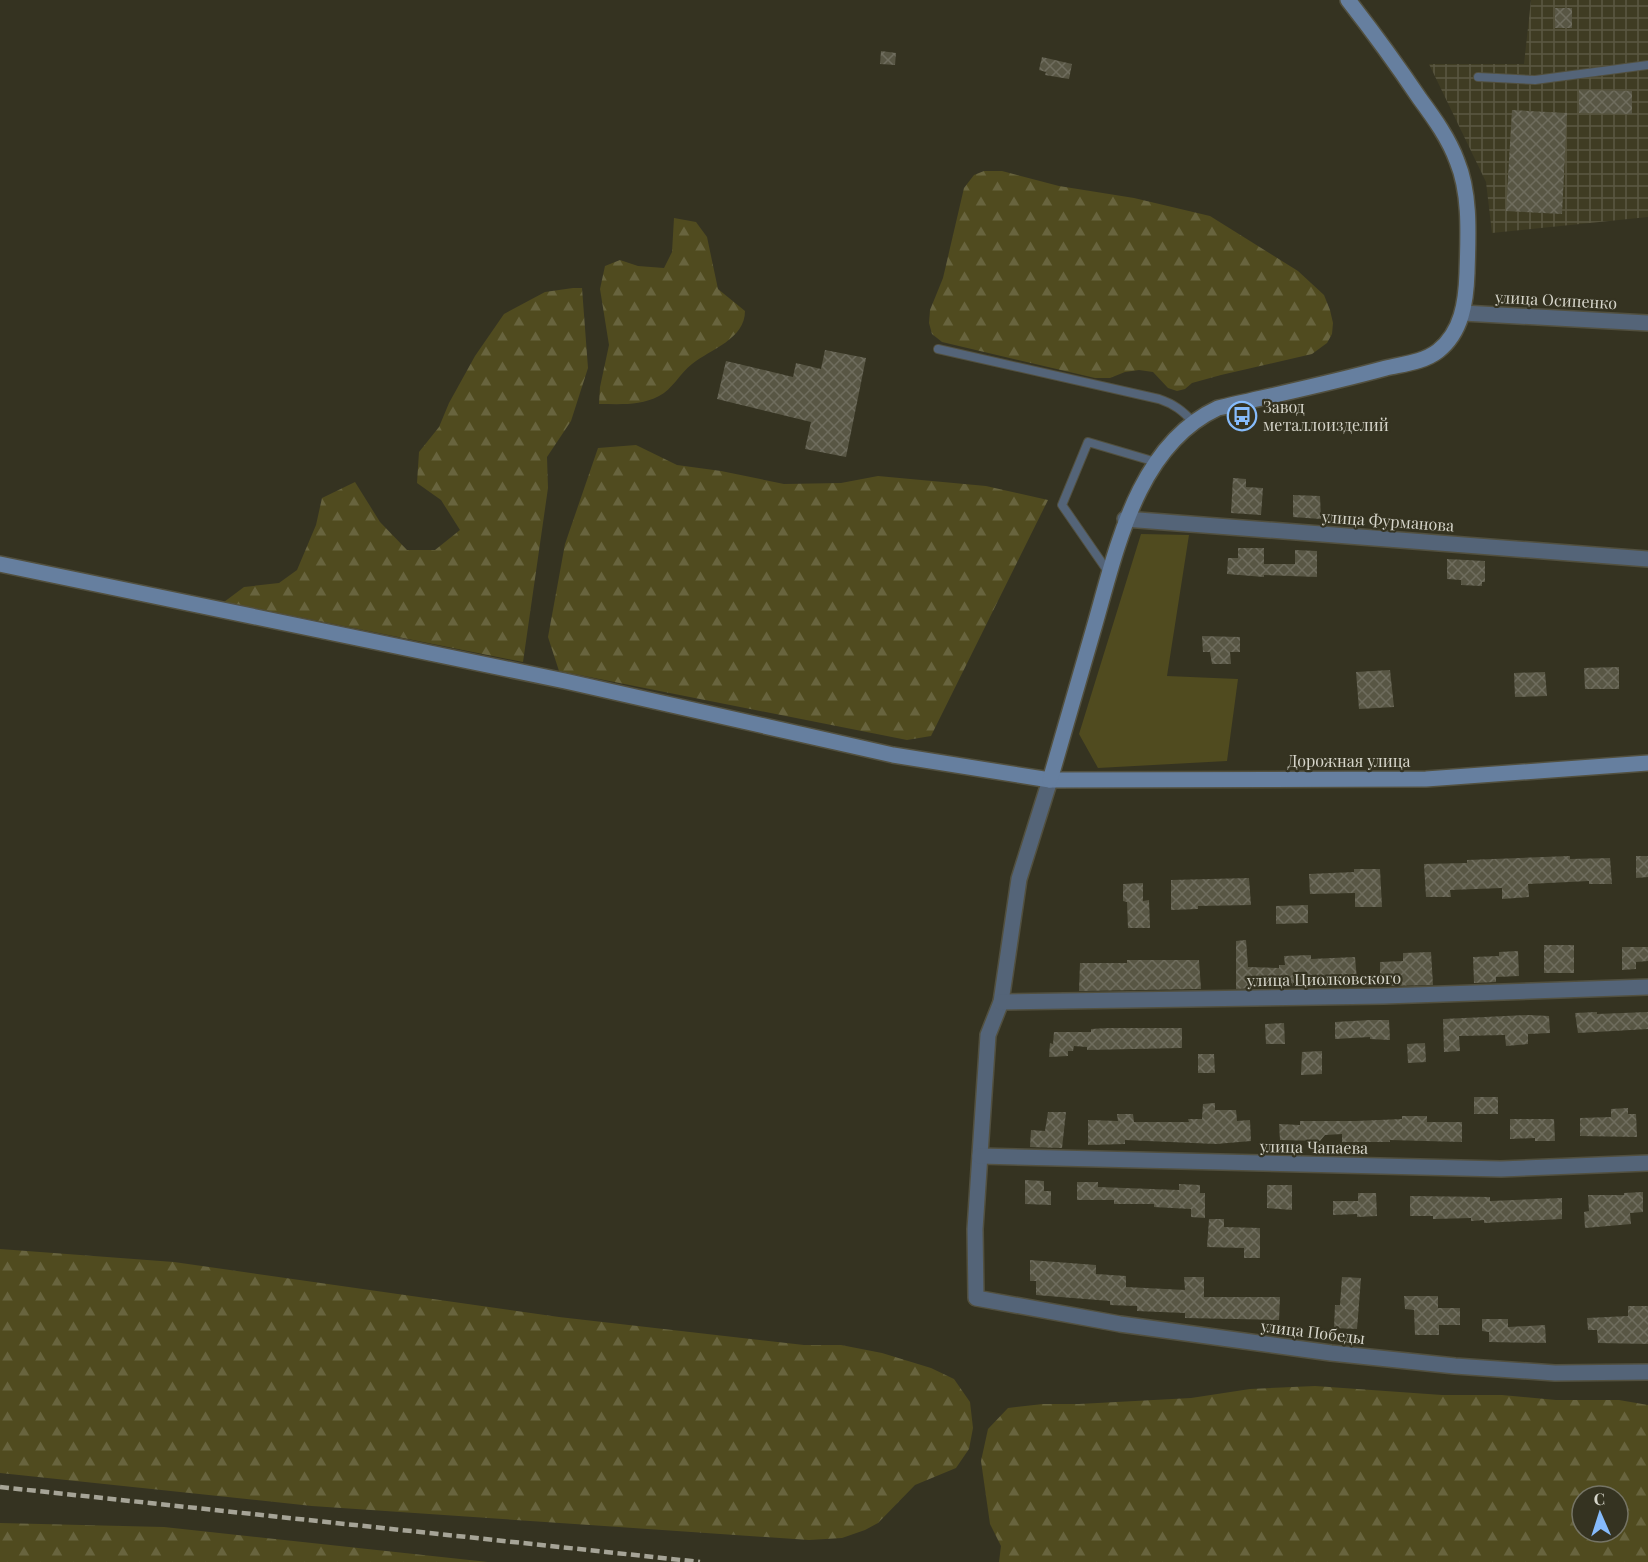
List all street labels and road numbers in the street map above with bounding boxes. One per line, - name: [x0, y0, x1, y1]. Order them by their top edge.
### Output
- street label: улица Осипенко: [1493, 286, 1618, 313]
- street label: улица Фурманова: [1320, 505, 1455, 536]
- street label: Дорожная улица: [1287, 750, 1411, 771]
- street label: улица Циолковского: [1246, 967, 1401, 990]
- street label: улица Чапаева: [1259, 1135, 1368, 1158]
- street label: улица Победы: [1259, 1315, 1366, 1348]

